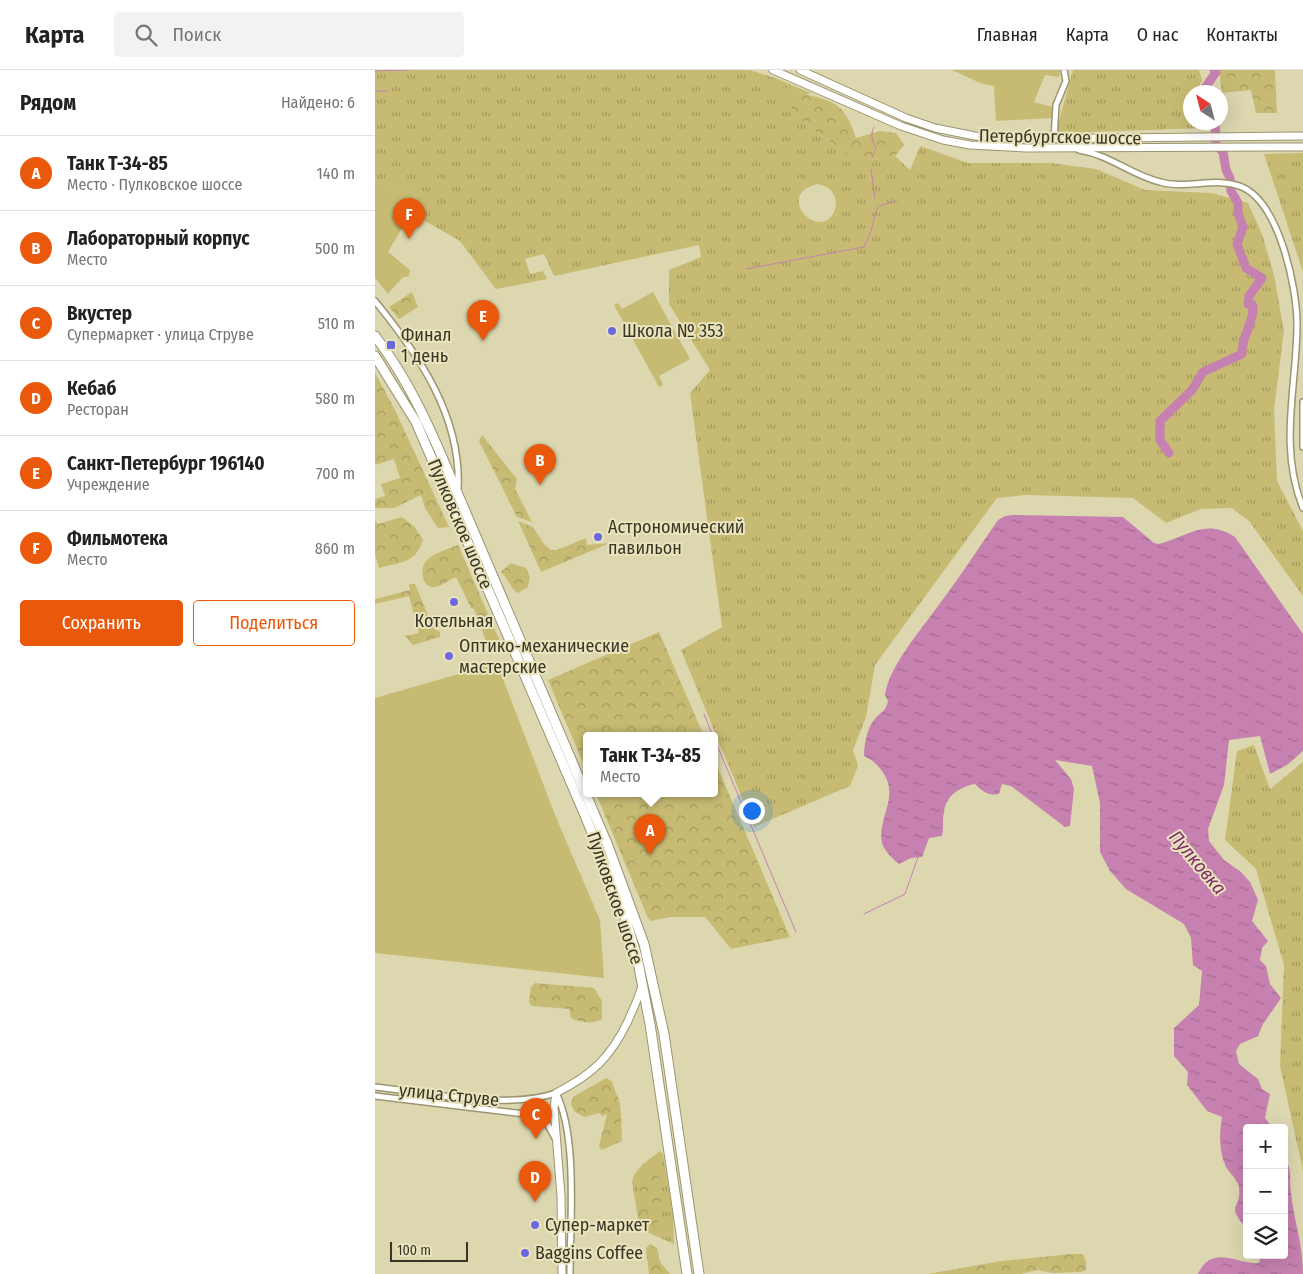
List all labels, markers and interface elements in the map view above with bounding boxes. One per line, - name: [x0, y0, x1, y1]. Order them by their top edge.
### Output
- search box: [114, 12, 464, 57]
- text: Карта: [25, 21, 84, 49]
- icon: search: [132, 21, 160, 49]
- text: Поиск: [172, 23, 221, 46]
- text: Главная: [977, 24, 1038, 46]
- text: Карта: [1066, 24, 1109, 46]
- text: О нас: [1137, 24, 1178, 46]
- text: Контакты: [1206, 24, 1278, 46]
- north arrow: [1183, 85, 1228, 130]
- text: Рядом: [20, 90, 76, 116]
- text: Найдено: 6: [281, 93, 355, 112]
- street label: Петербургское шоссе: [979, 125, 1142, 149]
- text: Танк Т-34-85: [67, 152, 168, 175]
- text: A: [32, 164, 40, 183]
- text: 140 m: [317, 164, 355, 183]
- text: Место · Пулковское шоссе: [67, 175, 242, 194]
- pin: F: [393, 198, 425, 239]
- text: Лабораторный корпус: [67, 227, 250, 250]
- text: B: [32, 239, 40, 258]
- text: 500 m: [315, 239, 355, 258]
- text: Место: [67, 250, 108, 269]
- pin: E: [467, 300, 499, 341]
- text: Вкустер: [67, 302, 132, 325]
- text: C: [32, 314, 40, 333]
- text: 510 m: [318, 314, 355, 333]
- place label: Школа № 353: [622, 320, 723, 342]
- place label: Финал 1 день: [401, 324, 452, 367]
- text: Супермаркет · улица Струве: [67, 325, 254, 344]
- marker: Школа № 353: [606, 325, 618, 337]
- marker: Финал 1 день: [385, 339, 397, 351]
- text: Кебаб: [67, 377, 116, 400]
- text: D: [31, 389, 41, 408]
- text: 580 m: [315, 389, 355, 408]
- text: Ресторан: [67, 400, 129, 419]
- pin: B: [524, 444, 556, 485]
- text: Санкт-Петербург 196140: [67, 452, 265, 475]
- street label: Пулковское шоссе: [423, 456, 497, 592]
- text: E: [32, 464, 40, 483]
- text: 700 m: [316, 464, 355, 483]
- text: Учреждение: [67, 475, 150, 494]
- place label: Астрономический павильон: [608, 516, 744, 559]
- text: Фильмотека: [67, 527, 168, 550]
- marker: Астрономический павильон: [592, 531, 604, 543]
- text: F: [32, 539, 40, 558]
- text: 860 m: [315, 539, 355, 558]
- text: Место: [67, 550, 108, 569]
- marker: Котельная: [448, 596, 460, 608]
- button: Сохранить: [20, 600, 183, 646]
- button: Поделиться: [193, 600, 355, 646]
- place label: Котельная: [415, 610, 493, 632]
- place label: Оптико-механические мастерские: [459, 635, 629, 678]
- marker: Оптико-механические мастерские: [443, 650, 455, 662]
- popup: [583, 732, 718, 797]
- text: Танк Т-34-85: [600, 744, 701, 767]
- text: Место: [600, 767, 641, 786]
- your location: [739, 798, 765, 824]
- pin: A: [634, 814, 666, 855]
- water label: Пулковка: [1164, 826, 1231, 899]
- street label: Пулковское шоссе: [582, 829, 648, 967]
- street label: улица Струве: [398, 1079, 500, 1111]
- pin: C: [520, 1098, 552, 1139]
- map controls: [1243, 1124, 1288, 1259]
- button: +: [1243, 1124, 1288, 1169]
- pin: D: [519, 1161, 551, 1202]
- button: −: [1243, 1169, 1288, 1214]
- place label: Супер-маркет: [545, 1214, 650, 1236]
- button: layers: [1243, 1214, 1288, 1259]
- marker: Супер-маркет: [529, 1219, 541, 1231]
- scale bar: [390, 1239, 467, 1262]
- text: 100 m: [397, 1242, 431, 1259]
- place label: Baggins Coffee: [535, 1242, 643, 1264]
- marker: Baggins Coffee: [519, 1247, 531, 1259]

